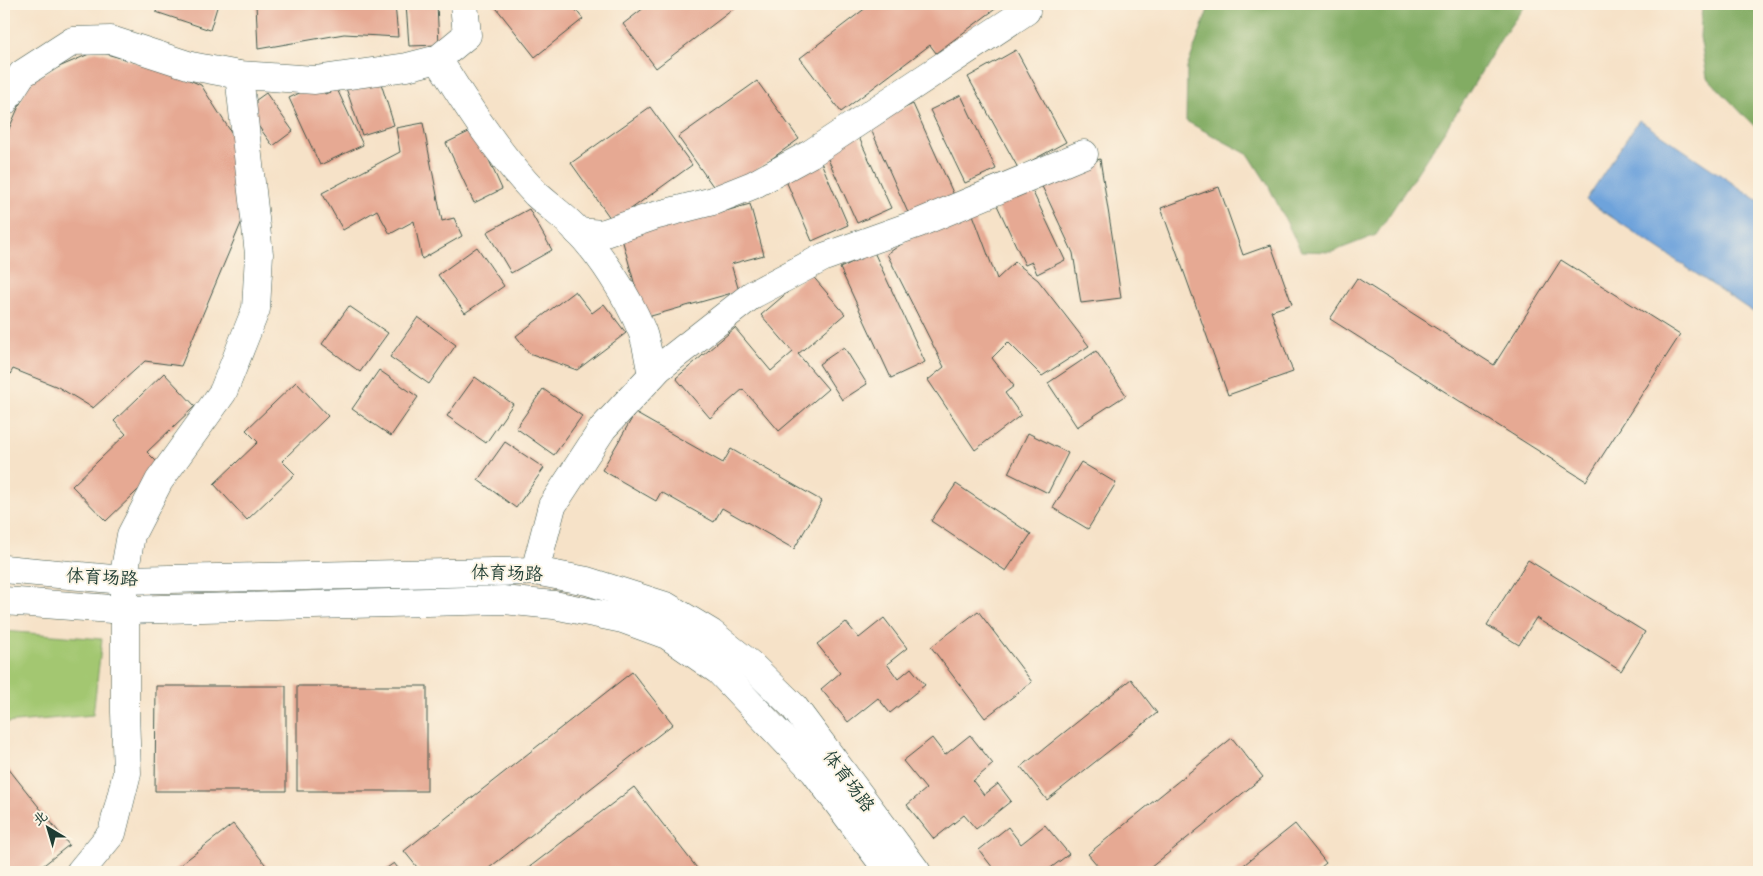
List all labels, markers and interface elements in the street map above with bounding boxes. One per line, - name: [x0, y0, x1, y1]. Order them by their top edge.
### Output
- street label: 体育场路: [471, 560, 543, 585]
- street label: 体育场路: [65, 563, 139, 590]
- street label: 体育场路: [819, 745, 880, 816]
- north arrow: [22, 804, 72, 854]
- text: 北: [29, 806, 51, 829]

